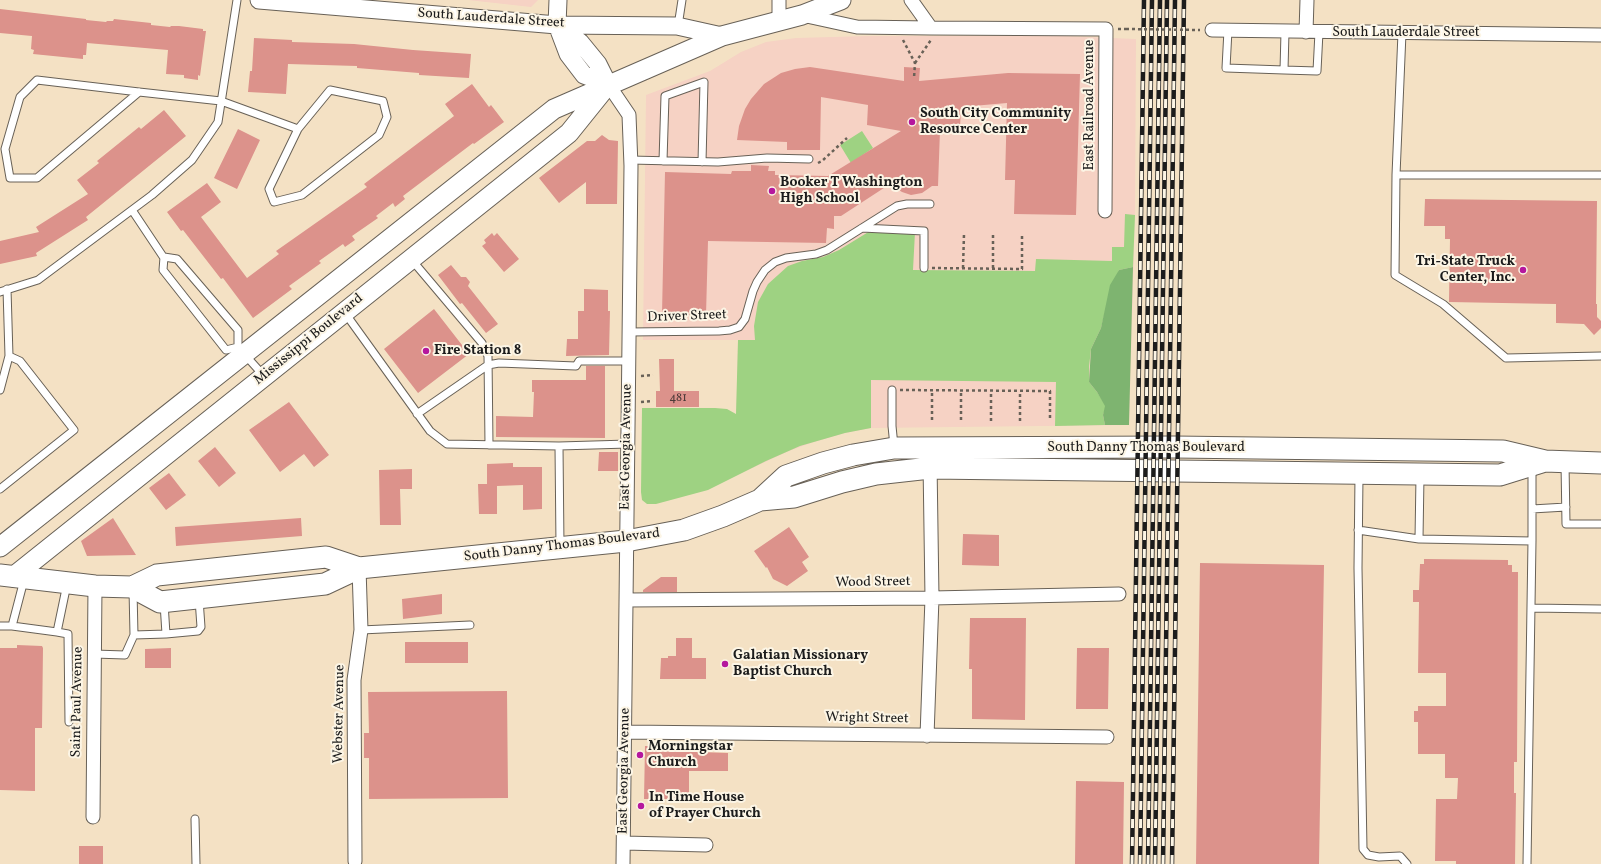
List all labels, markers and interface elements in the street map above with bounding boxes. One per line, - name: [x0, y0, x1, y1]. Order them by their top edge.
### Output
- street label: South Lauderdale Street: [417, 5, 565, 33]
- street label: South Lauderdale Street: [1332, 25, 1480, 41]
- street label: East Railroad Avenue: [1082, 40, 1098, 170]
- place label: South City Community Resource Center: [920, 106, 1071, 138]
- marker: South City Community Resource Center: [907, 117, 917, 127]
- place label: Booker T Washington High School: [780, 175, 922, 208]
- marker: Booker T Washington High School: [767, 186, 777, 196]
- place label: Tri-State Truck Center, Inc.: [1416, 254, 1515, 286]
- marker: Tri-State Truck Center, Inc.: [1518, 265, 1528, 275]
- street label: Mississippi Boulevard: [251, 291, 367, 389]
- street label: Driver Street: [647, 307, 727, 327]
- place label: Fire Station 8: [434, 343, 521, 359]
- marker: Fire Station 8: [421, 346, 431, 356]
- street label: East Georgia Avenue: [617, 384, 637, 510]
- house number: 481: [669, 392, 687, 406]
- street label: South Danny Thomas Boulevard: [1047, 440, 1245, 456]
- street label: South Danny Thomas Boulevard: [463, 526, 661, 566]
- street label: Wood Street: [835, 574, 911, 592]
- street label: Saint Paul Avenue: [69, 646, 87, 758]
- place label: Galatian Missionary Baptist Church: [733, 648, 868, 680]
- marker: Galatian Missionary Baptist Church: [720, 659, 730, 669]
- street label: Webster Avenue: [331, 664, 349, 764]
- street label: East Georgia Avenue: [615, 708, 635, 834]
- street label: Wright Street: [825, 710, 909, 728]
- place label: Morningstar Church: [648, 739, 733, 772]
- marker: Morningstar Church: [635, 750, 645, 760]
- place label: In Time House of Prayer Church: [649, 790, 761, 822]
- marker: In Time House of Prayer Church: [636, 801, 646, 811]

